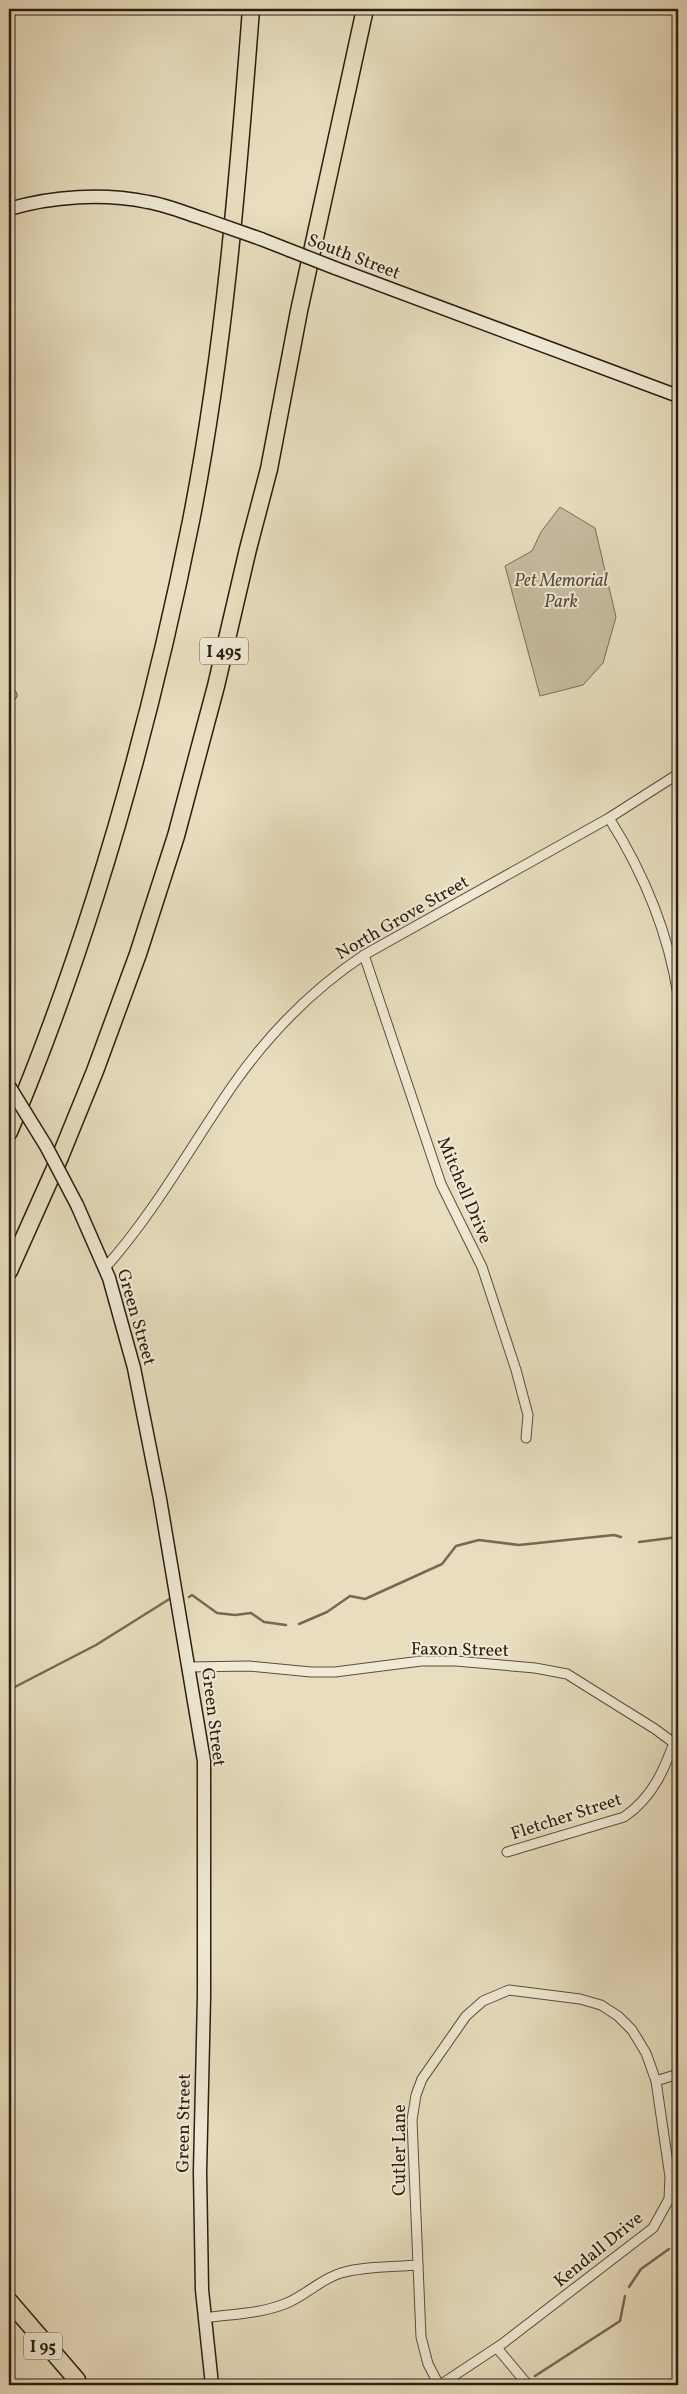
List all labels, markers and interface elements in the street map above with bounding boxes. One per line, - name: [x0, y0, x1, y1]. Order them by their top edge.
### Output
- street label: South Street: [303, 228, 403, 287]
- park label: Pet Memorial Park: [514, 569, 609, 615]
- road number: I 495: [200, 637, 248, 664]
- street label: North Grove Street: [332, 870, 474, 967]
- street label: Mitchell Drive: [430, 1133, 497, 1248]
- street label: Green Street: [110, 1266, 161, 1369]
- street label: Faxon Street: [411, 1637, 509, 1664]
- street label: Green Street: [194, 1666, 231, 1768]
- street label: Fletcher Street: [508, 1788, 625, 1847]
- street label: Green Street: [171, 2073, 198, 2173]
- street label: Cutler Lane: [388, 2104, 413, 2196]
- street label: Kendall Drive: [549, 2206, 649, 2294]
- road number: I 95: [24, 2332, 62, 2360]

